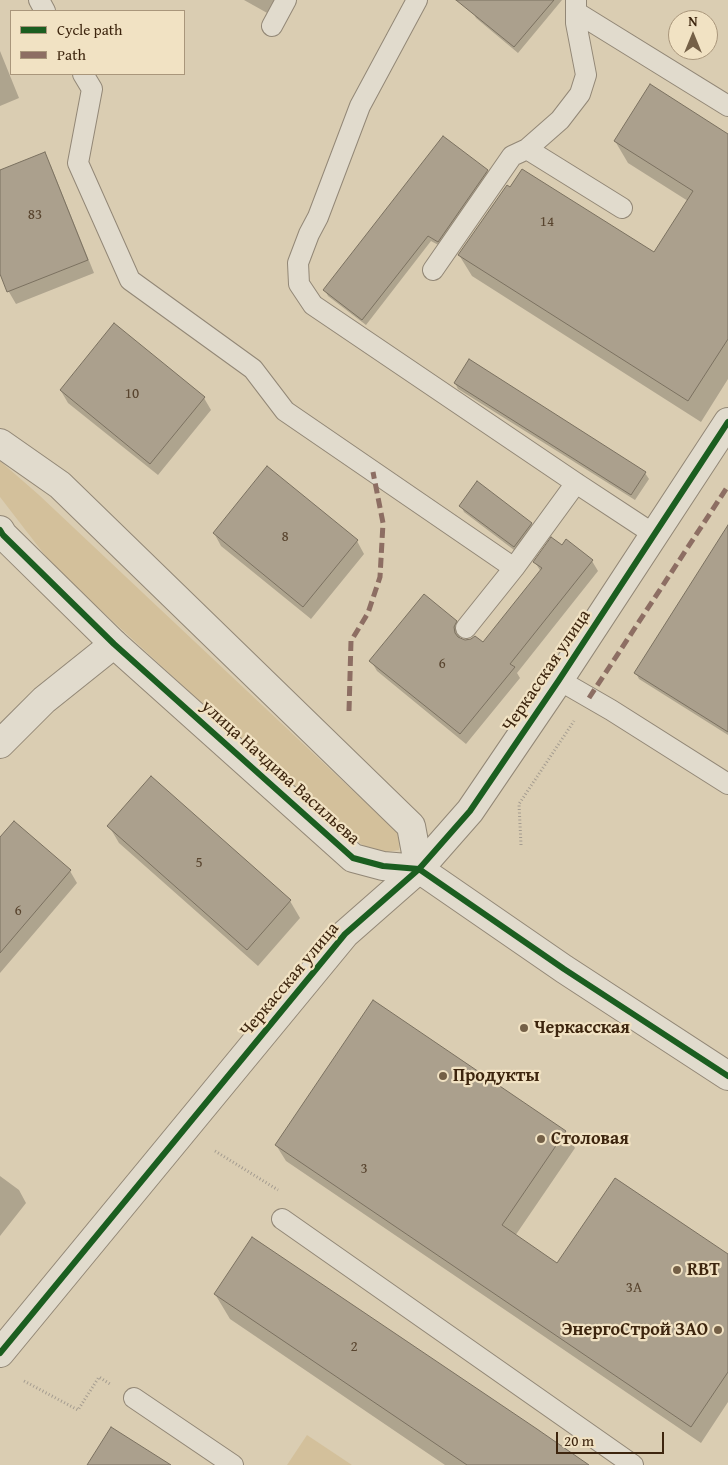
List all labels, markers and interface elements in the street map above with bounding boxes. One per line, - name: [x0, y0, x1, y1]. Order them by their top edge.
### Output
- legend: [10, 10, 185, 75]
- north arrow: [668, 10, 718, 60]
- text: N: [688, 11, 698, 31]
- text: Cycle path: [57, 19, 123, 40]
- text: Path: [57, 44, 86, 65]
- house number: 83: [28, 206, 42, 224]
- house number: 14: [540, 213, 554, 231]
- house number: 10: [125, 385, 139, 403]
- house number: 8: [281, 528, 289, 546]
- street label: Черкасская улица: [498, 606, 596, 736]
- house number: 6: [438, 655, 446, 673]
- street label: улица Начдива Васильева: [196, 696, 364, 850]
- house number: 5: [195, 854, 203, 872]
- house number: 6: [14, 902, 22, 920]
- street label: Черкасская улица: [236, 918, 344, 1042]
- place label: Черкасская: [534, 1017, 630, 1039]
- marker: Черкасская: [518, 1022, 530, 1034]
- place label: Продукты: [453, 1065, 539, 1087]
- marker: Продукты: [437, 1070, 449, 1082]
- place label: Столовая: [551, 1128, 629, 1150]
- marker: Столовая: [535, 1133, 547, 1145]
- house number: 3: [360, 1160, 368, 1178]
- place label: RBT: [687, 1259, 720, 1281]
- marker: RBT: [671, 1264, 683, 1276]
- house number: 3А: [626, 1279, 642, 1297]
- place label: ЭнергоСтрой ЗАО: [561, 1319, 708, 1341]
- marker: ЭнергоСтрой ЗАО: [712, 1324, 724, 1336]
- house number: 2: [350, 1338, 358, 1356]
- scale bar: [558, 1422, 666, 1454]
- text: 20 m: [564, 1430, 594, 1451]

